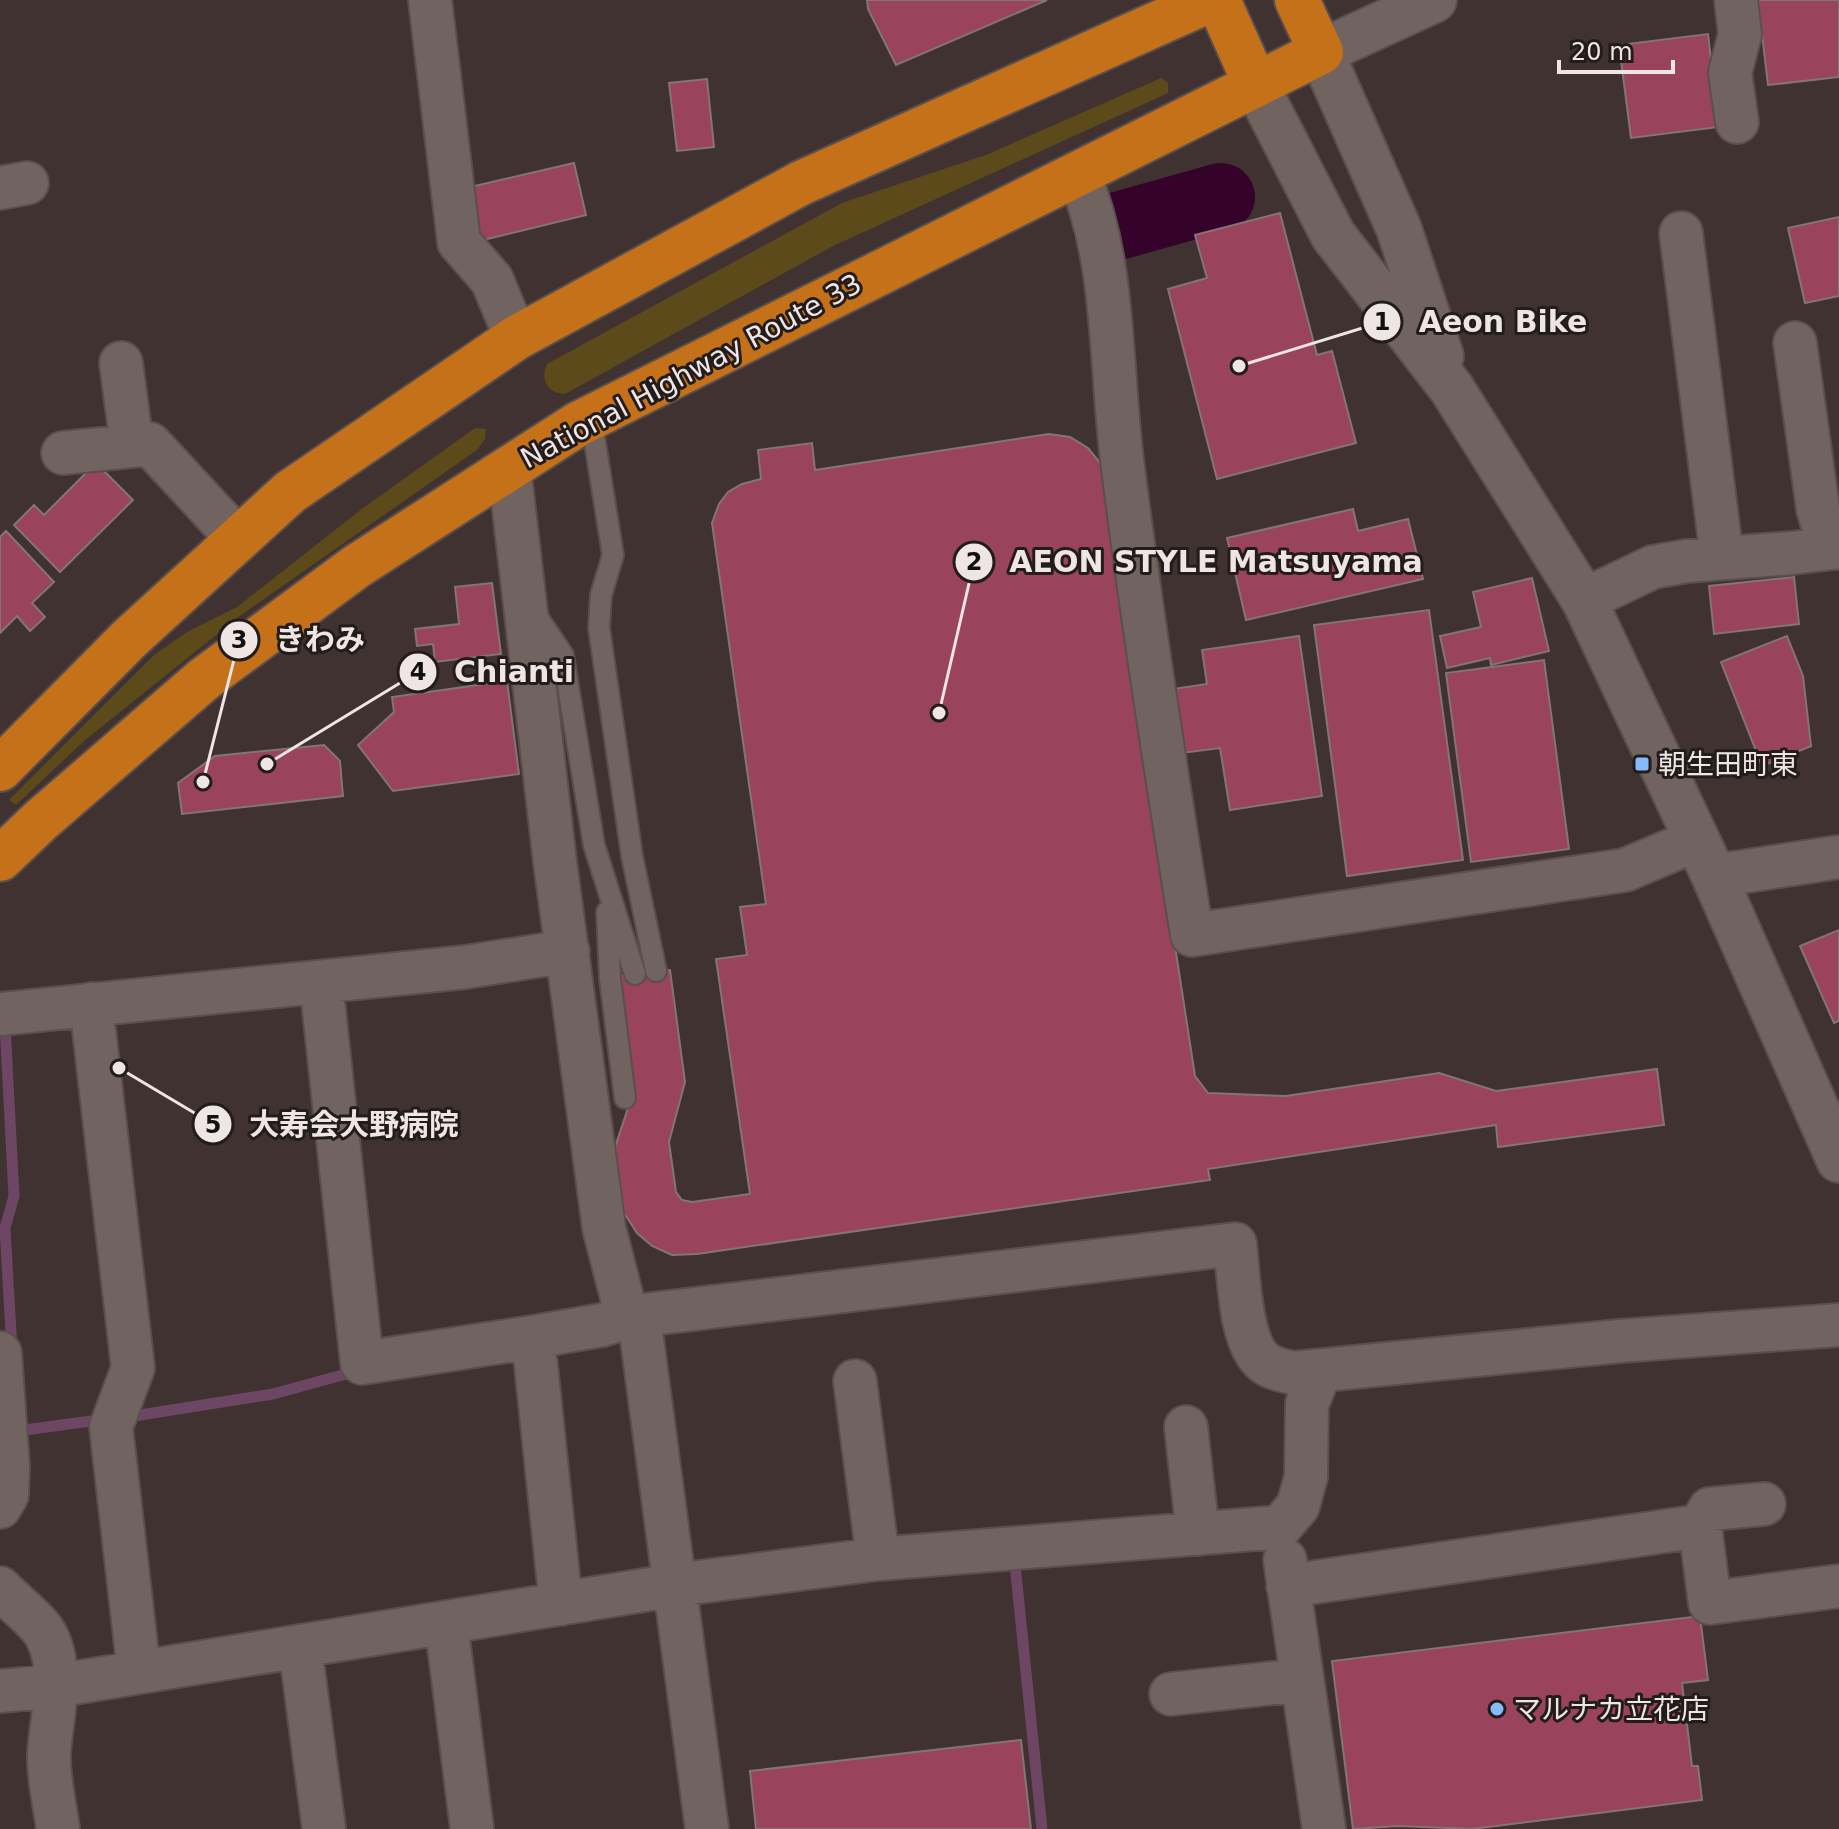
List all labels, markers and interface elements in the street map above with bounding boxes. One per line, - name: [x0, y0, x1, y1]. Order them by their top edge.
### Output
- scale bar: [1559, 24, 1673, 74]
- text: 20 m: [1571, 38, 1633, 66]
- street label: National Highway Route 33: [515, 267, 867, 475]
- callout: Aeon Bike: [1362, 295, 1603, 349]
- text: Aeon Bike: [1419, 304, 1587, 339]
- text: 1: [1374, 308, 1390, 336]
- callout: AEON STYLE Matsuyama: [954, 535, 1439, 589]
- text: AEON STYLE Matsuyama: [1009, 544, 1423, 579]
- text: 2: [966, 548, 982, 576]
- callout: きわみ: [219, 613, 381, 667]
- text: きわみ: [275, 622, 365, 657]
- text: 3: [231, 626, 247, 654]
- callout: Chianti: [398, 645, 590, 699]
- text: Chianti: [454, 654, 574, 689]
- text: 4: [410, 658, 426, 686]
- place label: 朝生田町東: [1658, 748, 1798, 781]
- marker: 朝生田町東: [1633, 755, 1651, 773]
- callout: 大寿会大野病院: [193, 1097, 475, 1151]
- text: 大寿会大野病院: [249, 1107, 459, 1142]
- text: 5: [205, 1111, 221, 1139]
- place label: マルナカ立花店: [1513, 1693, 1709, 1726]
- marker: マルナカ立花店: [1488, 1700, 1506, 1718]

